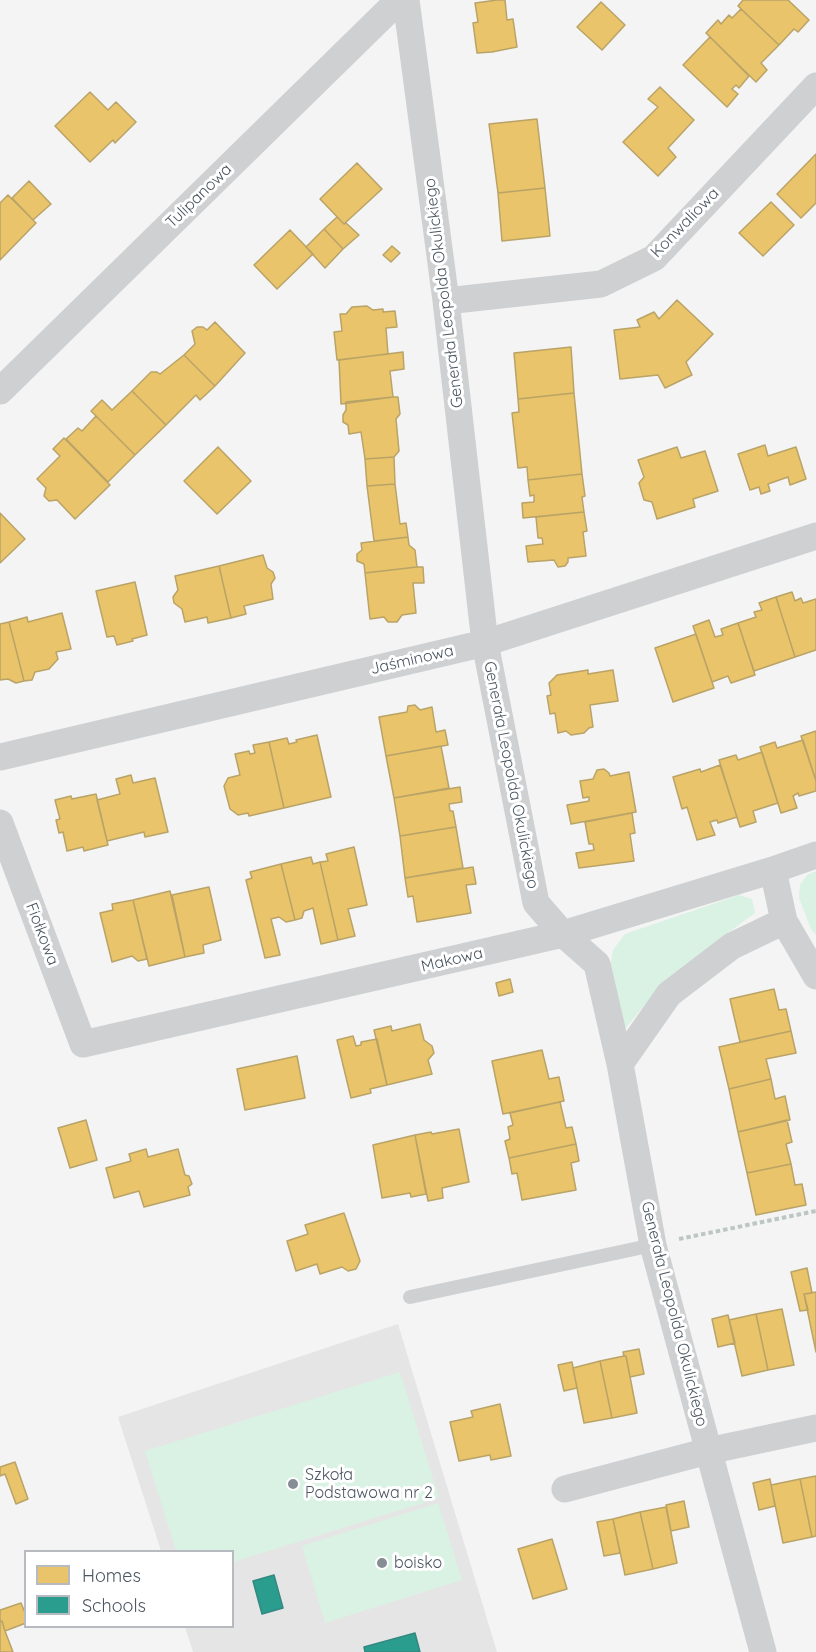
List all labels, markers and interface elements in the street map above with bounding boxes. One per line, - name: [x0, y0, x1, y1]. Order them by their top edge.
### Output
- street label: Tulipanowa: [162, 160, 236, 232]
- street label: Generała Leopolda Okulickiego: [420, 177, 468, 409]
- street label: Konwaliowa: [647, 184, 723, 262]
- street label: Jaśminowa: [368, 641, 456, 679]
- street label: Generała Leopolda Okulickiego: [480, 660, 542, 890]
- street label: Fiołkowa: [21, 900, 63, 968]
- street label: Makowa: [419, 944, 485, 976]
- street label: Generała Leopolda Okulickiego: [637, 1199, 711, 1429]
- place label: Szkoła Podstawowa nr 2: [305, 1465, 433, 1503]
- marker: Szkoła Podstawowa nr 2: [286, 1477, 300, 1491]
- legend: [24, 1550, 234, 1628]
- place label: boisko: [394, 1553, 442, 1573]
- marker: boisko: [375, 1556, 389, 1570]
- text: Homes: [82, 1564, 141, 1587]
- text: Schools: [82, 1594, 146, 1617]

